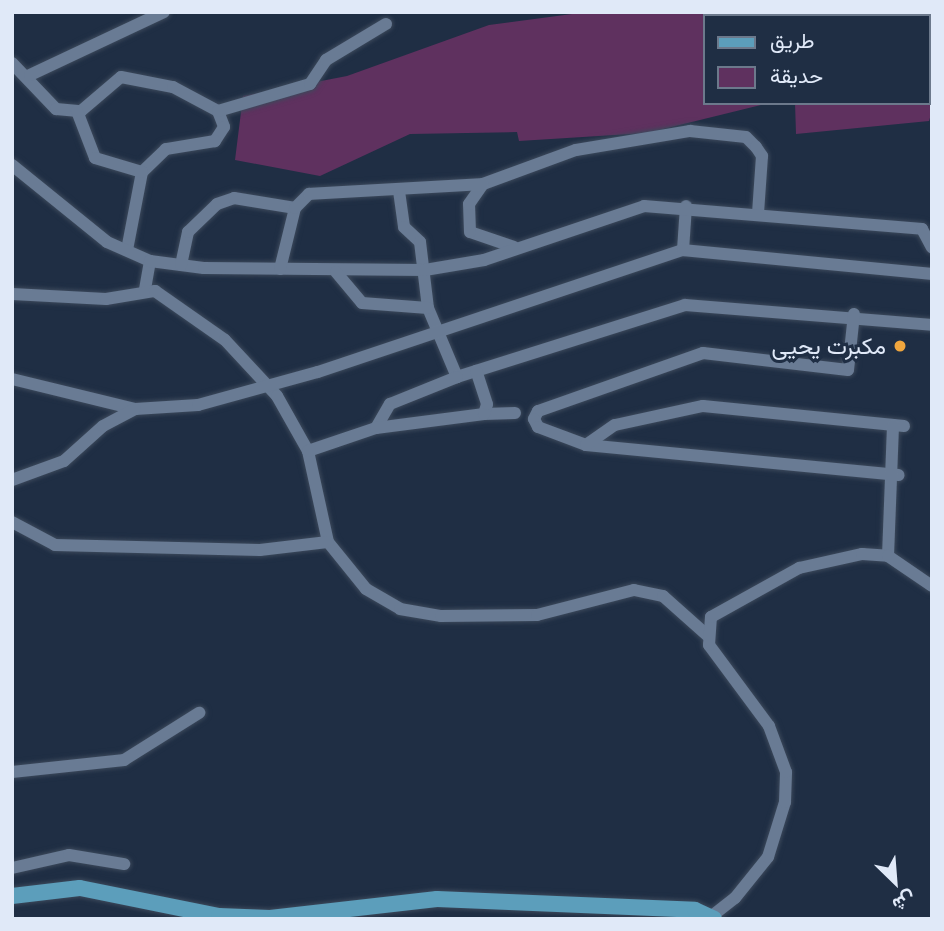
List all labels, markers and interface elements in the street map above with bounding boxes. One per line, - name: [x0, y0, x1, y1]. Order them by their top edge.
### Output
- legend: [702, 14, 930, 105]
- text: طريق: [770, 28, 815, 54]
- text: حديقة: [770, 63, 823, 89]
- place label: مكبرت يحيى: [771, 332, 886, 360]
- marker: مكبرت يحيى: [892, 338, 908, 354]
- north arrow: [860, 847, 930, 917]
- text: ش: [889, 886, 919, 917]

